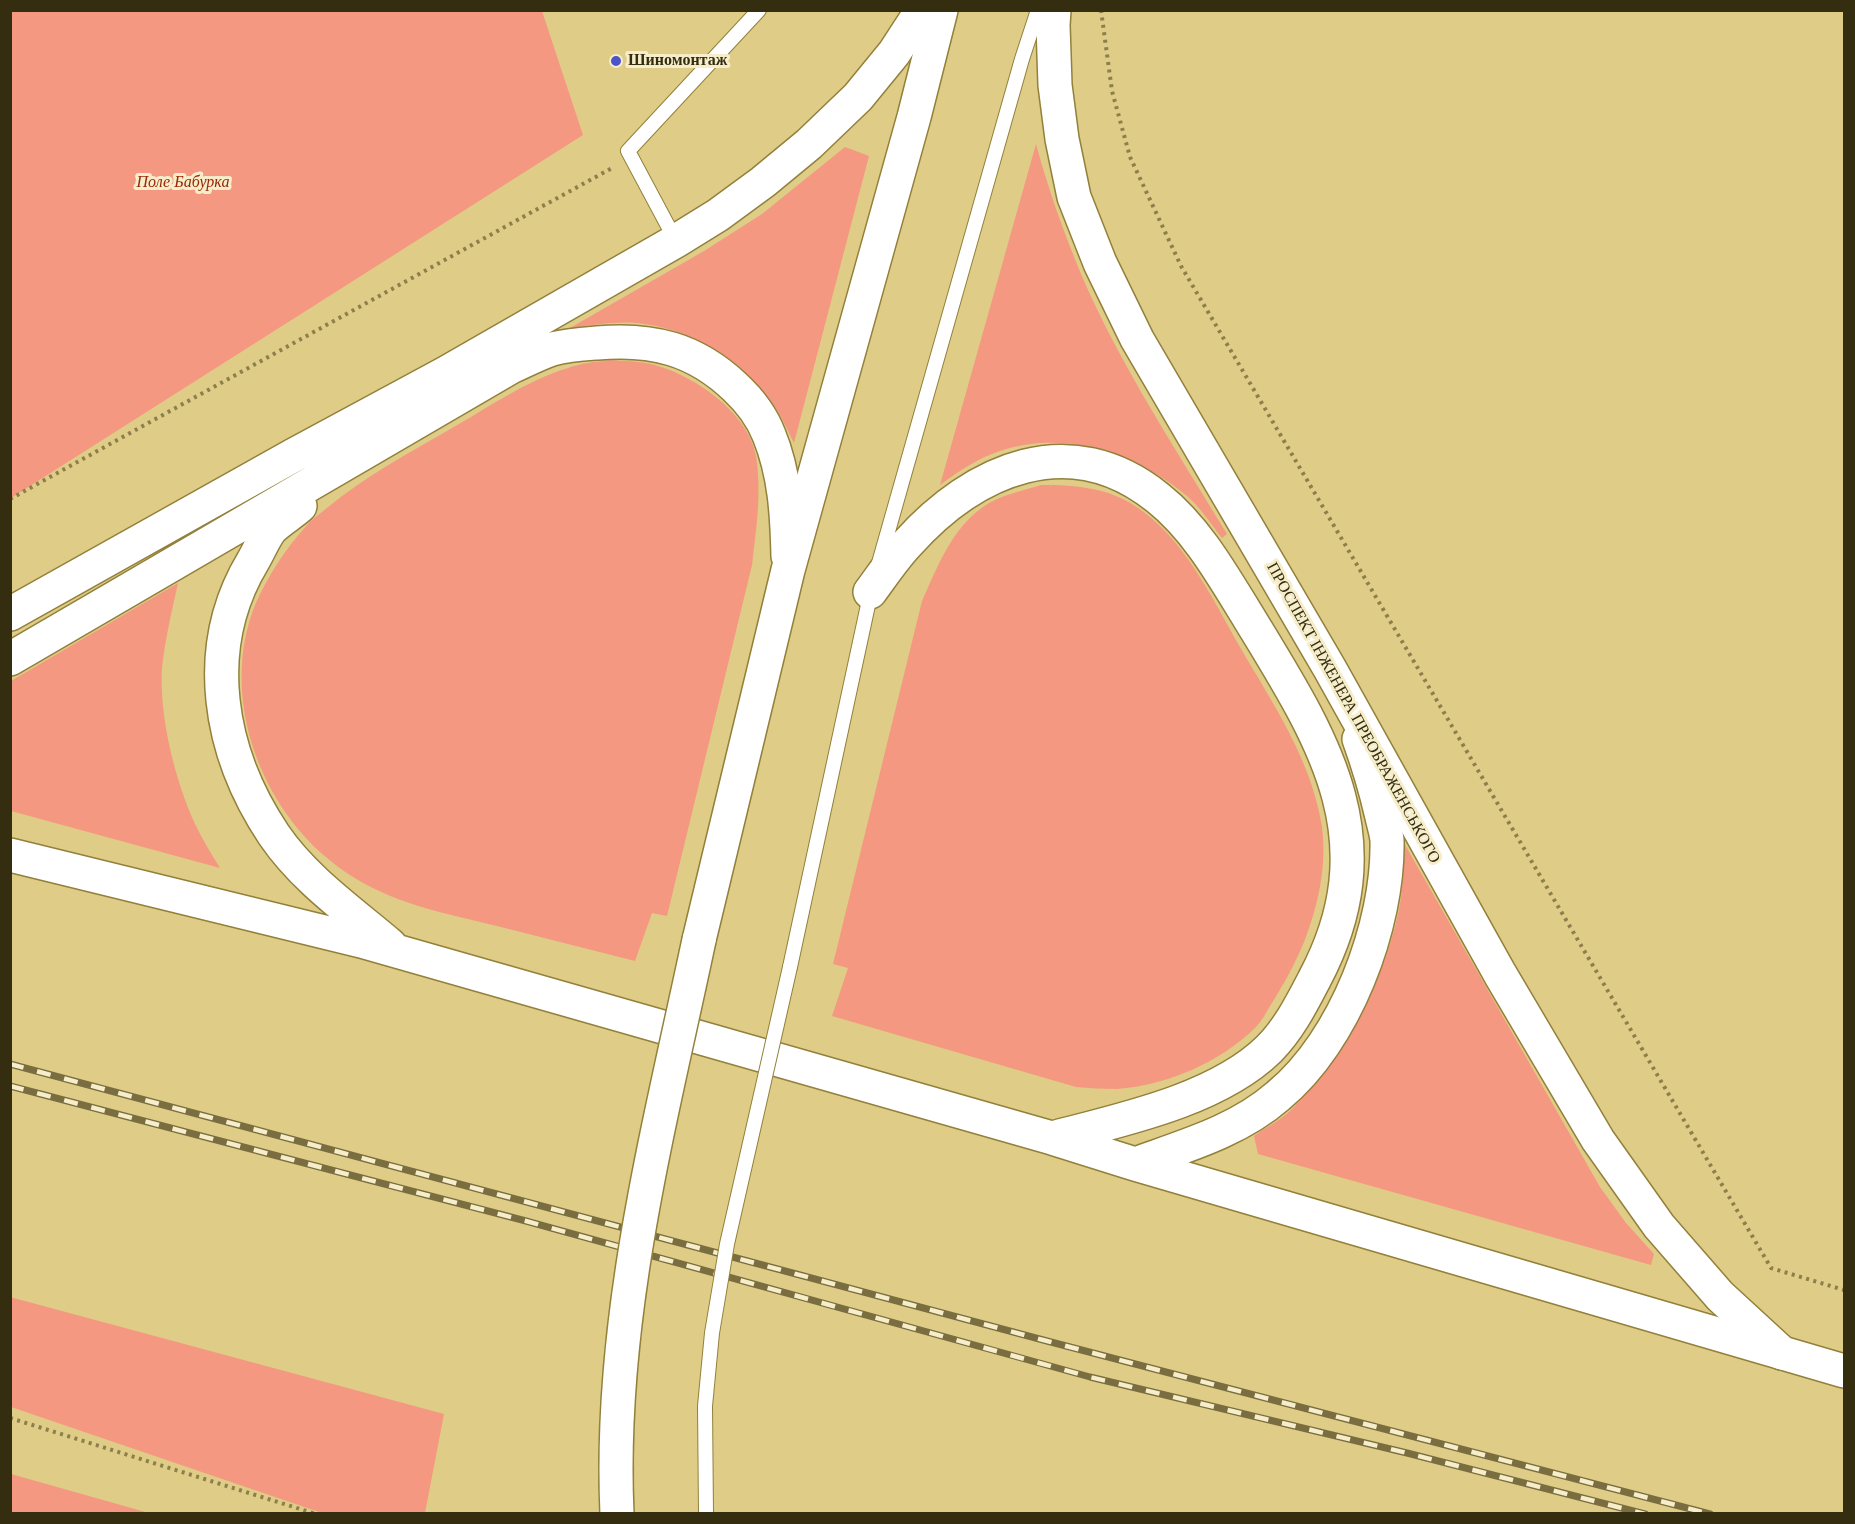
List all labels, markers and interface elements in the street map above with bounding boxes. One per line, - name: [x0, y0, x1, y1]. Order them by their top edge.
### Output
- place label: Шиномонтаж: [628, 51, 727, 71]
- marker: Шиномонтаж: [609, 54, 623, 68]
- park label: Поле Бабурка: [137, 173, 229, 193]
- street label: ПРОСПЕКТ ІНЖЕНЕРА ПРЕОБРАЖЕНСЬКОГО: [1262, 559, 1444, 867]

